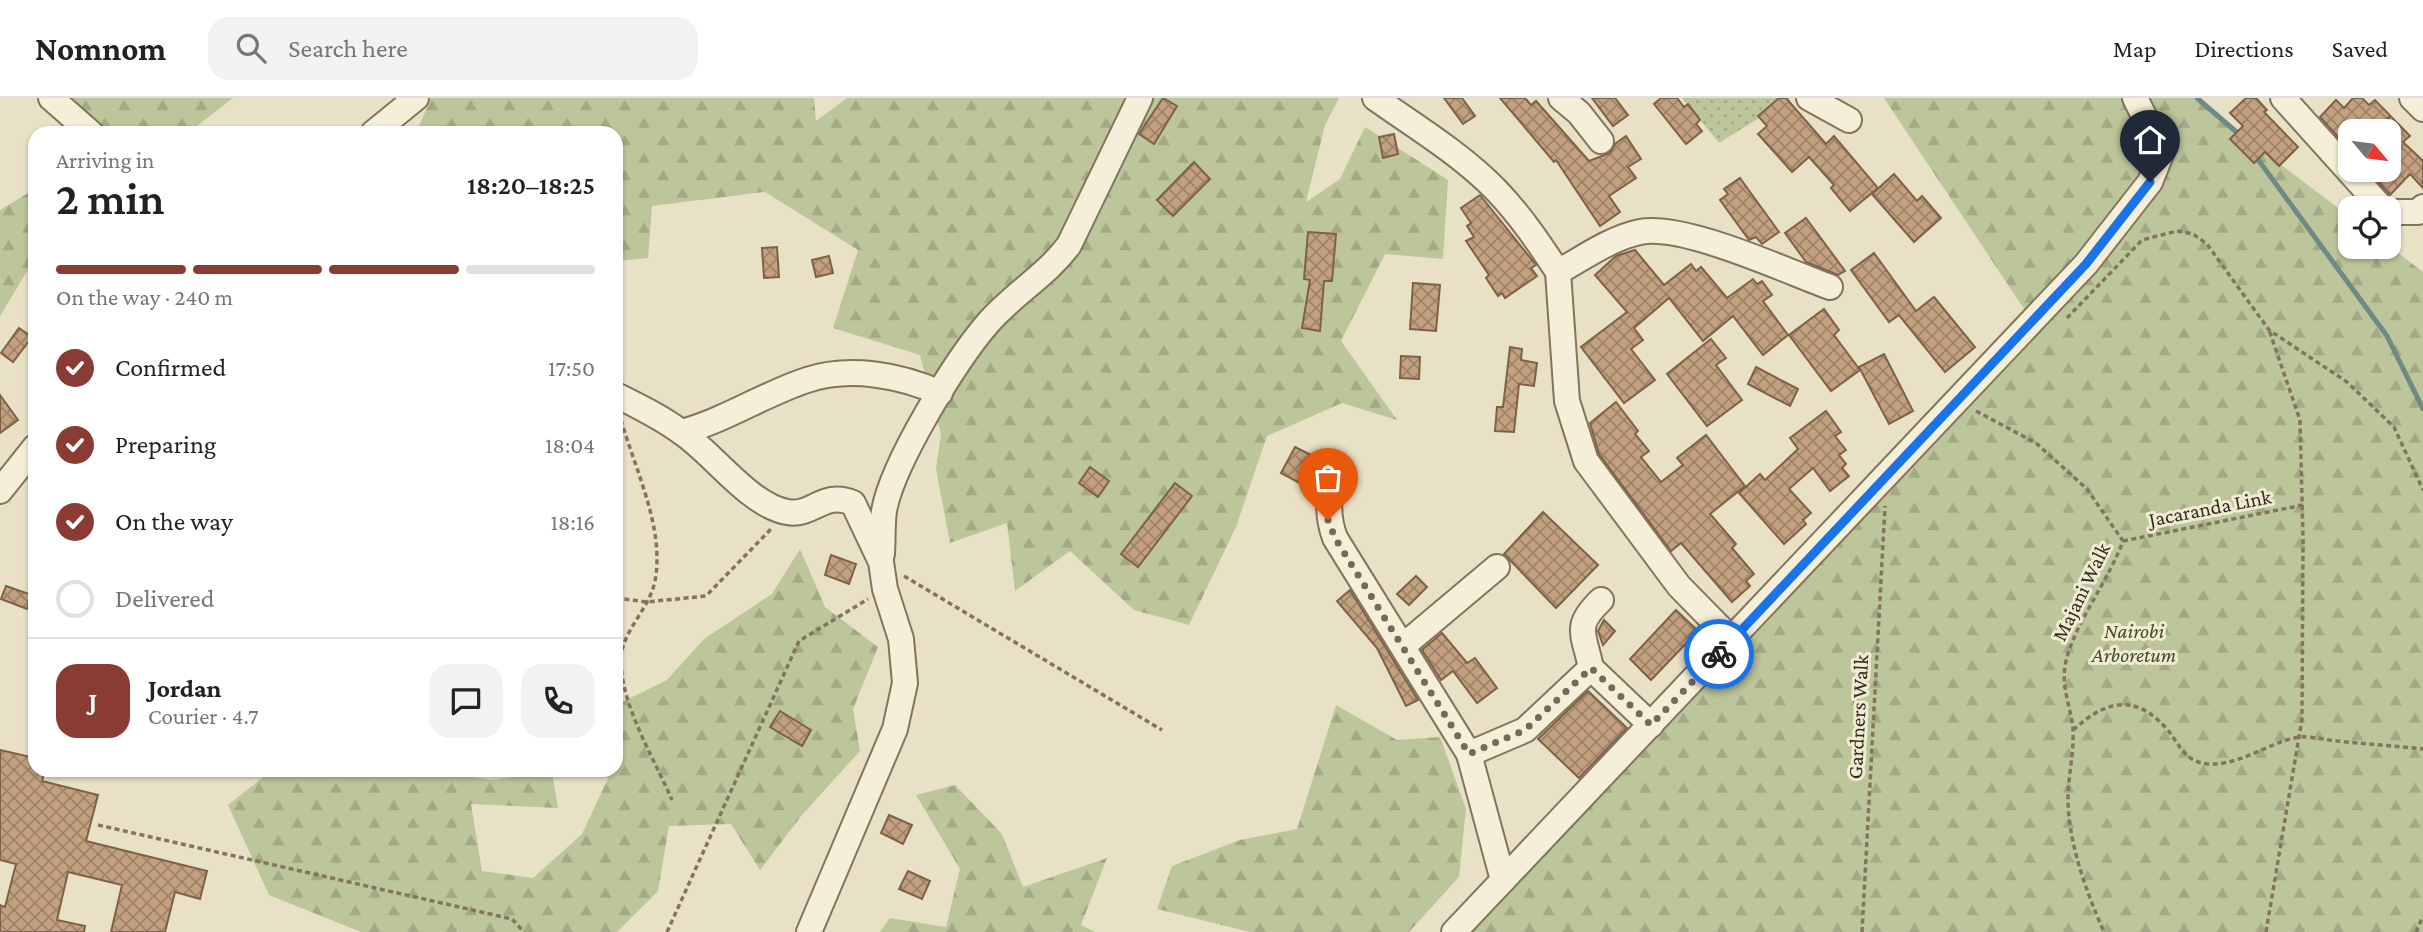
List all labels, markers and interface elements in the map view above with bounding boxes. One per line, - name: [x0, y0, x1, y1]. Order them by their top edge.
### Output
- search box: [208, 17, 698, 80]
- icon: search: [232, 29, 270, 67]
- text: Nomnom: [35, 30, 166, 67]
- text: Search here: [288, 34, 408, 63]
- text: Map: [2113, 35, 2157, 62]
- text: Directions: [2195, 35, 2294, 62]
- text: Saved: [2332, 35, 2388, 62]
- pin: [2120, 110, 2180, 182]
- north arrow: [2338, 119, 2401, 182]
- map controls: [2338, 119, 2401, 259]
- icon: home: [2131, 121, 2169, 159]
- text: Arriving in: [56, 147, 154, 173]
- text: 18:20–18:25: [467, 171, 595, 200]
- text: 2 min: [56, 173, 164, 224]
- button: locate: [2338, 196, 2401, 259]
- text: On the way · 240 m: [56, 284, 233, 310]
- icon: check: [56, 349, 94, 387]
- text: Confirmed: [115, 353, 226, 382]
- text: 17:50: [548, 355, 595, 381]
- icon: check: [56, 426, 94, 464]
- text: Preparing: [115, 430, 216, 459]
- text: 18:04: [545, 432, 595, 458]
- pin: [1298, 448, 1358, 520]
- icon: bag: [1309, 459, 1347, 497]
- street label: Jacaranda Link: [2145, 484, 2273, 532]
- icon: check: [56, 503, 94, 541]
- text: On the way: [115, 507, 233, 536]
- text: 18:16: [550, 509, 595, 535]
- street label: Majani Walk: [2047, 539, 2115, 645]
- text: Delivered: [115, 584, 214, 613]
- courier: [1684, 619, 1754, 689]
- park label: Nairobi Arboretum: [2091, 619, 2176, 667]
- icon: bike: [1700, 635, 1738, 673]
- street label: Gardners Walk: [1843, 654, 1873, 780]
- button: chat: [429, 664, 503, 738]
- button: phone: [521, 664, 595, 738]
- text: Jordan: [148, 674, 222, 703]
- text: J: [89, 687, 97, 716]
- text: Courier · 4.7: [148, 703, 259, 729]

